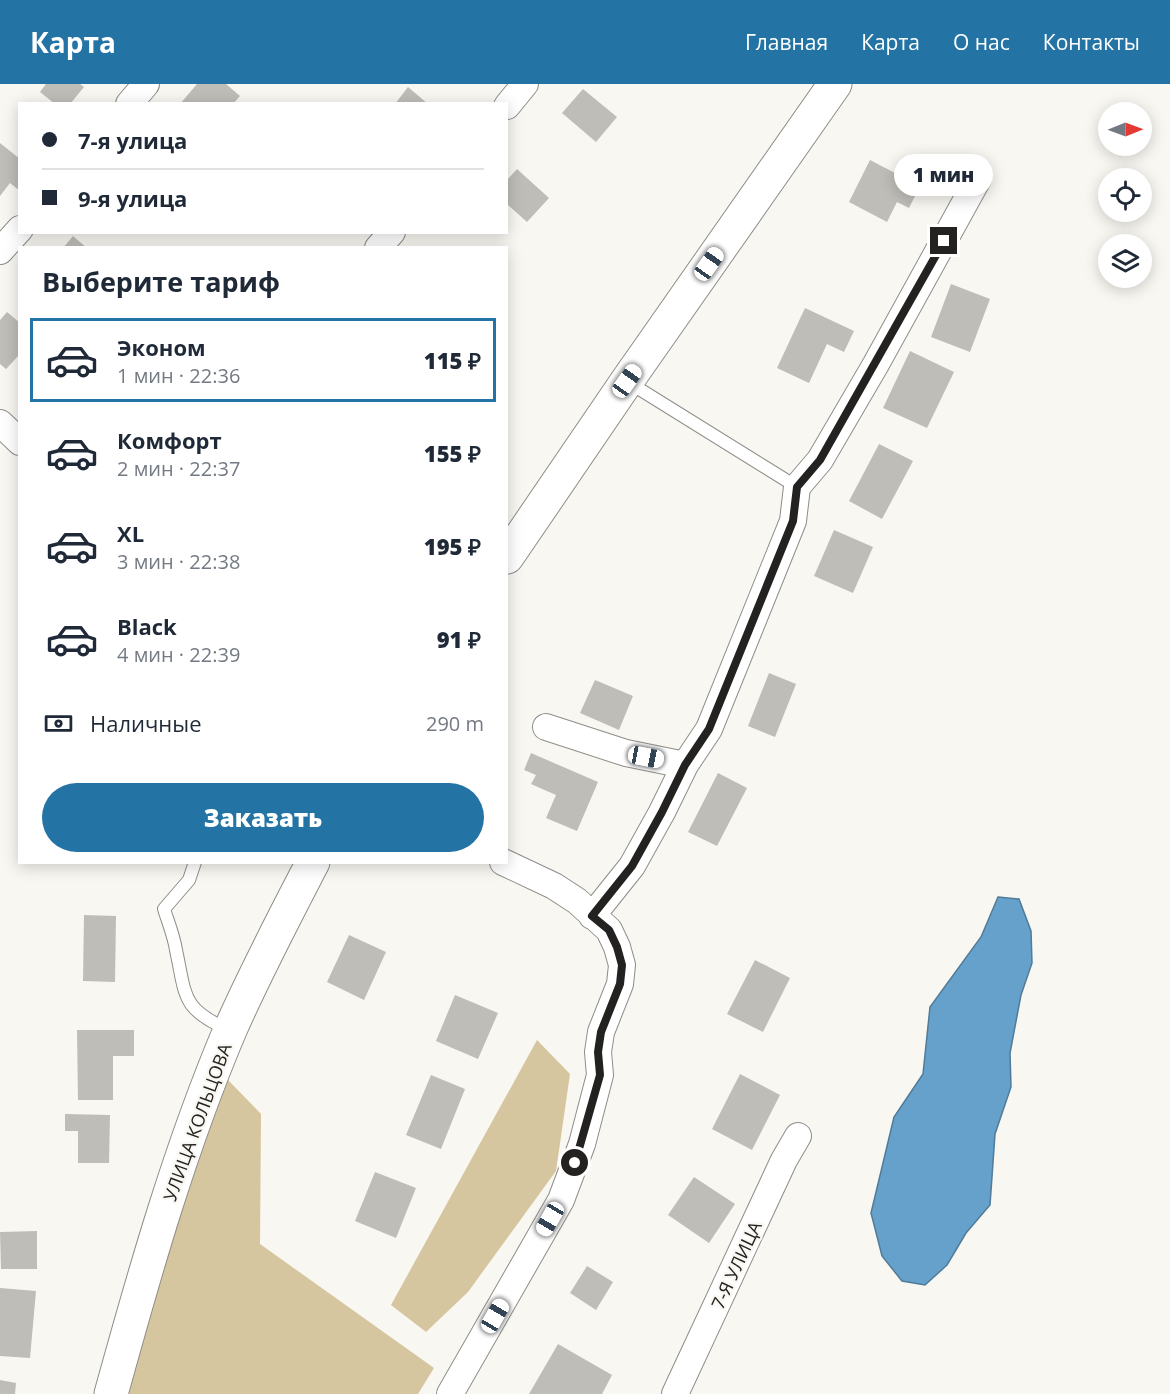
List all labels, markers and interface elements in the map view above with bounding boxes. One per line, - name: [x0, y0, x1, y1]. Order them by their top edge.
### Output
- text: Карта: [30, 23, 116, 61]
- text: Главная: [745, 28, 828, 56]
- text: Карта: [861, 28, 920, 56]
- text: О нас: [953, 28, 1010, 56]
- text: Контакты: [1043, 28, 1140, 56]
- north arrow: [1098, 102, 1152, 156]
- map controls: [1098, 102, 1152, 288]
- text: 7-я улица: [78, 125, 187, 155]
- callout: 1 мин: [894, 154, 994, 196]
- text: 1 мин: [913, 161, 974, 188]
- button: locate: [1098, 168, 1152, 222]
- text: 9-я улица: [78, 183, 187, 213]
- route end: [930, 227, 957, 254]
- button: layers: [1098, 234, 1152, 288]
- car: [691, 244, 727, 284]
- text: Выберите тариф: [42, 263, 280, 300]
- text: Эконом: [117, 332, 206, 362]
- icon: car: [45, 333, 99, 387]
- text: 115 ₽: [424, 345, 481, 375]
- car: [609, 361, 645, 401]
- text: 1 мин · 22:36: [117, 362, 240, 389]
- text: Комфорт: [117, 425, 222, 455]
- icon: car: [45, 426, 99, 480]
- text: 155 ₽: [424, 438, 481, 468]
- text: 2 мин · 22:37: [117, 455, 240, 482]
- text: XL: [117, 518, 144, 548]
- icon: car: [45, 519, 99, 573]
- text: 195 ₽: [424, 531, 481, 561]
- text: 3 мин · 22:38: [117, 548, 240, 575]
- text: Black: [117, 611, 177, 641]
- icon: car: [45, 612, 99, 666]
- text: 91 ₽: [437, 624, 481, 654]
- text: 4 мин · 22:39: [117, 641, 240, 668]
- icon: cash: [42, 707, 75, 740]
- text: Наличные: [90, 708, 202, 738]
- text: 290 m: [426, 710, 484, 737]
- car: [627, 745, 665, 769]
- button: Заказать: [42, 783, 484, 852]
- street label: УЛИЦА КОЛЬЦОВА: [157, 1039, 237, 1204]
- route start: [561, 1149, 588, 1176]
- car: [533, 1199, 567, 1239]
- street label: 7-Я УЛИЦА: [705, 1217, 767, 1313]
- car: [478, 1296, 512, 1336]

